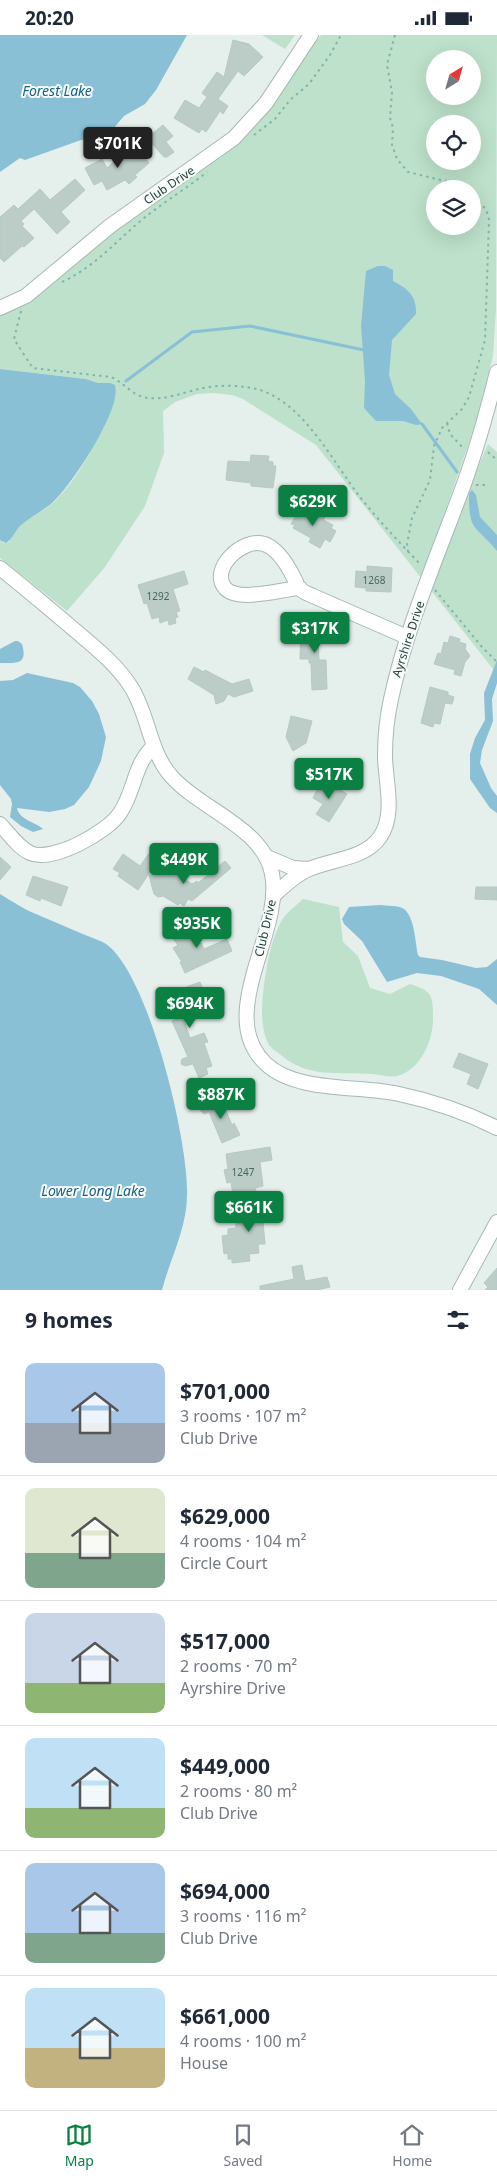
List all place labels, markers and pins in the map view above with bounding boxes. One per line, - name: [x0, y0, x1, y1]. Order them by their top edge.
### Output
- pin: $701K: [83, 127, 153, 169]
- pin: $629K: [278, 485, 348, 527]
- pin: $317K: [280, 611, 350, 654]
- pin: $517K: [294, 757, 364, 800]
- pin: $449K: [149, 843, 219, 885]
- pin: $935K: [162, 907, 232, 949]
- pin: $694K: [155, 987, 225, 1029]
- pin: $887K: [186, 1077, 256, 1120]
- pin: $661K: [214, 1191, 284, 1233]

